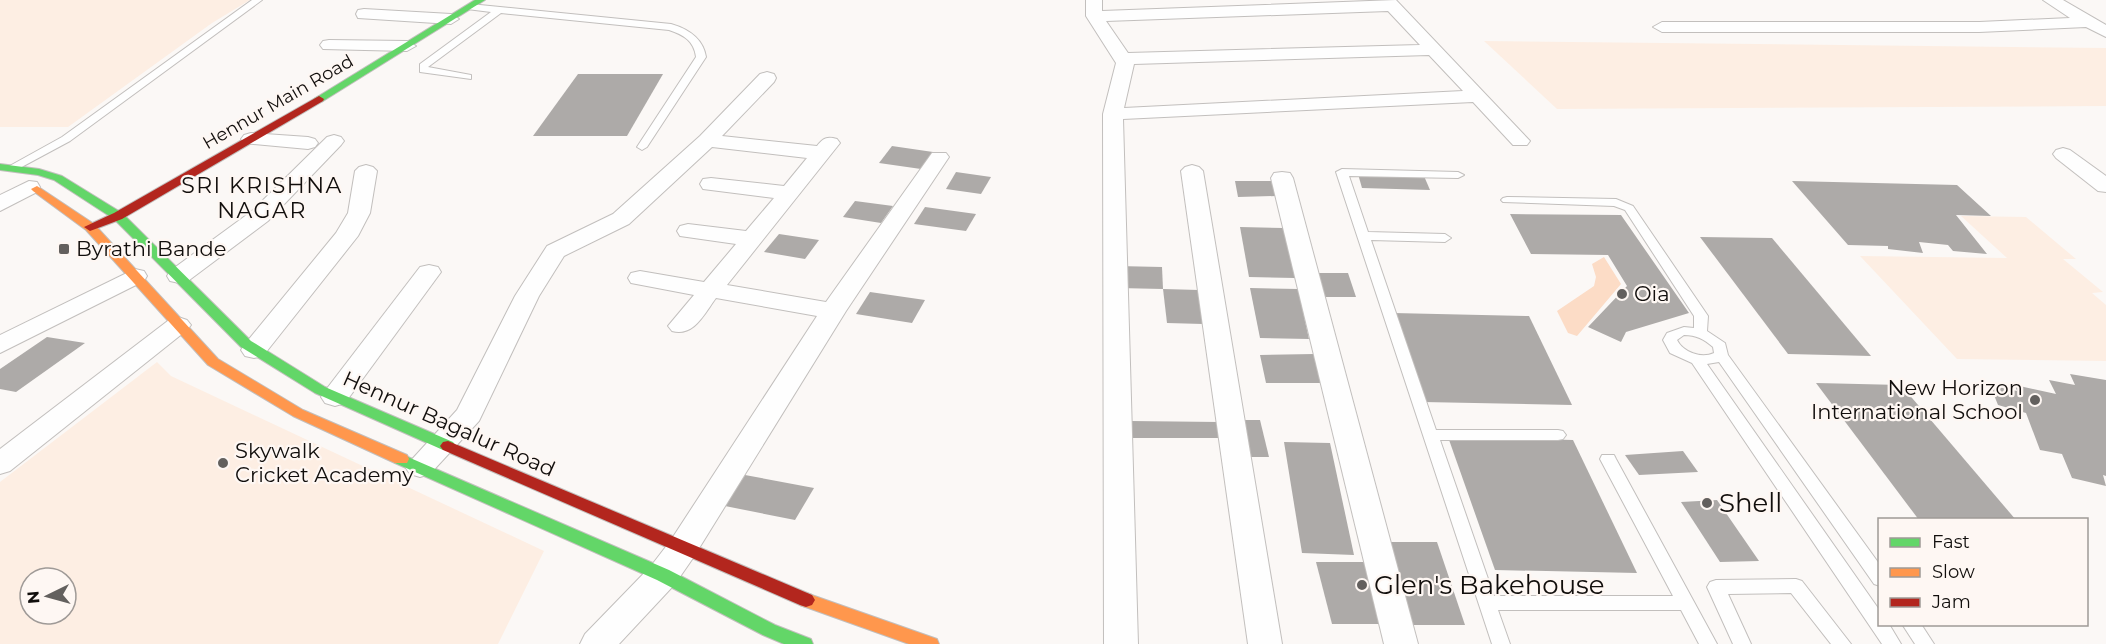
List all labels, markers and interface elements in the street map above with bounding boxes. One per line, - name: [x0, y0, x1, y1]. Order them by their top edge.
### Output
- street label: Hennur Main Road: [199, 50, 357, 154]
- district label: SRI KRISHNA NAGAR: [181, 172, 343, 224]
- place label: Byrathi Bande: [76, 236, 226, 261]
- marker: Byrathi Bande: [57, 242, 71, 256]
- place label: Oia: [1634, 281, 1670, 306]
- marker: Oia: [1615, 287, 1629, 301]
- street label: Hennur Bagalur Road: [339, 365, 559, 482]
- place label: New Horizon International School: [1811, 375, 2023, 424]
- marker: New Horizon International School: [2028, 393, 2042, 407]
- place label: Skywalk Cricket Academy: [235, 438, 414, 487]
- marker: Skywalk Cricket Academy: [216, 456, 230, 470]
- place label: Shell: [1719, 487, 1782, 519]
- marker: Shell: [1700, 496, 1714, 510]
- legend: [1878, 518, 2088, 626]
- text: Fast: [1932, 531, 1970, 553]
- text: Slow: [1932, 561, 1975, 583]
- north arrow: [18, 566, 78, 626]
- place label: Glen's Bakehouse: [1374, 569, 1605, 601]
- marker: Glen's Bakehouse: [1355, 578, 1369, 592]
- text: N: [24, 590, 44, 605]
- text: Jam: [1931, 591, 1971, 613]

